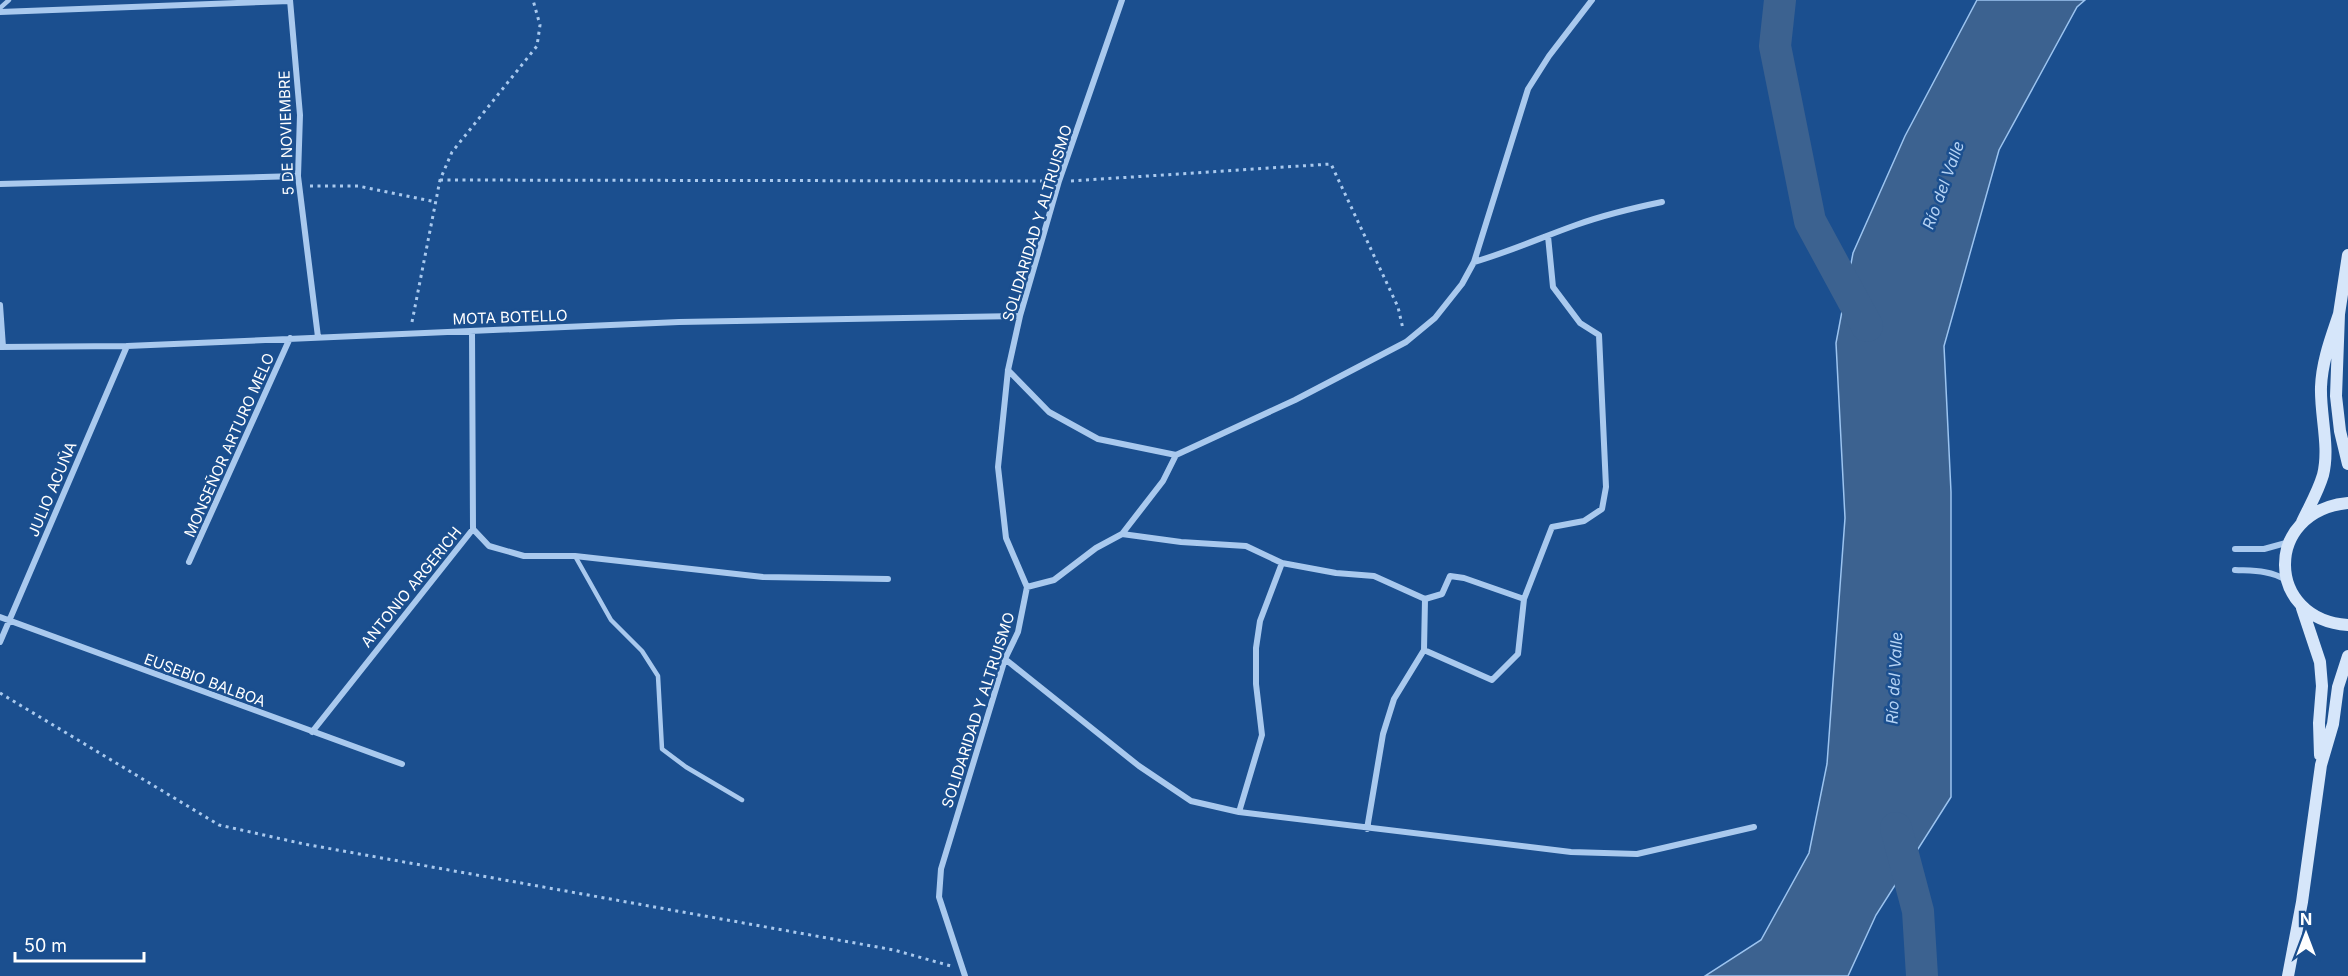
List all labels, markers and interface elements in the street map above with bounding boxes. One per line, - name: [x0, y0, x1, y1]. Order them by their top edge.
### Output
- street label: 5 DE NOVIEMBRE: [274, 70, 298, 196]
- street label: SOLIDARIDAD Y ALTRUISMO: [998, 122, 1076, 324]
- water label: Río del Valle: [1918, 138, 1968, 232]
- street label: MOTA BOTELLO: [452, 305, 568, 329]
- street label: MONSEÑOR ARTURO MELO: [180, 350, 278, 540]
- street label: JULIO ACUÑA: [23, 439, 81, 539]
- street label: ANTONIO ARGERICH: [357, 523, 465, 651]
- street label: SOLIDARIDAD Y ALTRUISMO: [937, 610, 1019, 810]
- water label: Río del Valle: [1882, 631, 1906, 725]
- street label: EUSEBIO BALBOA: [142, 649, 268, 711]
- north arrow: [2276, 904, 2336, 964]
- text: N: [2300, 909, 2312, 929]
- scale bar: [15, 925, 144, 963]
- text: 50 m: [24, 935, 67, 956]

